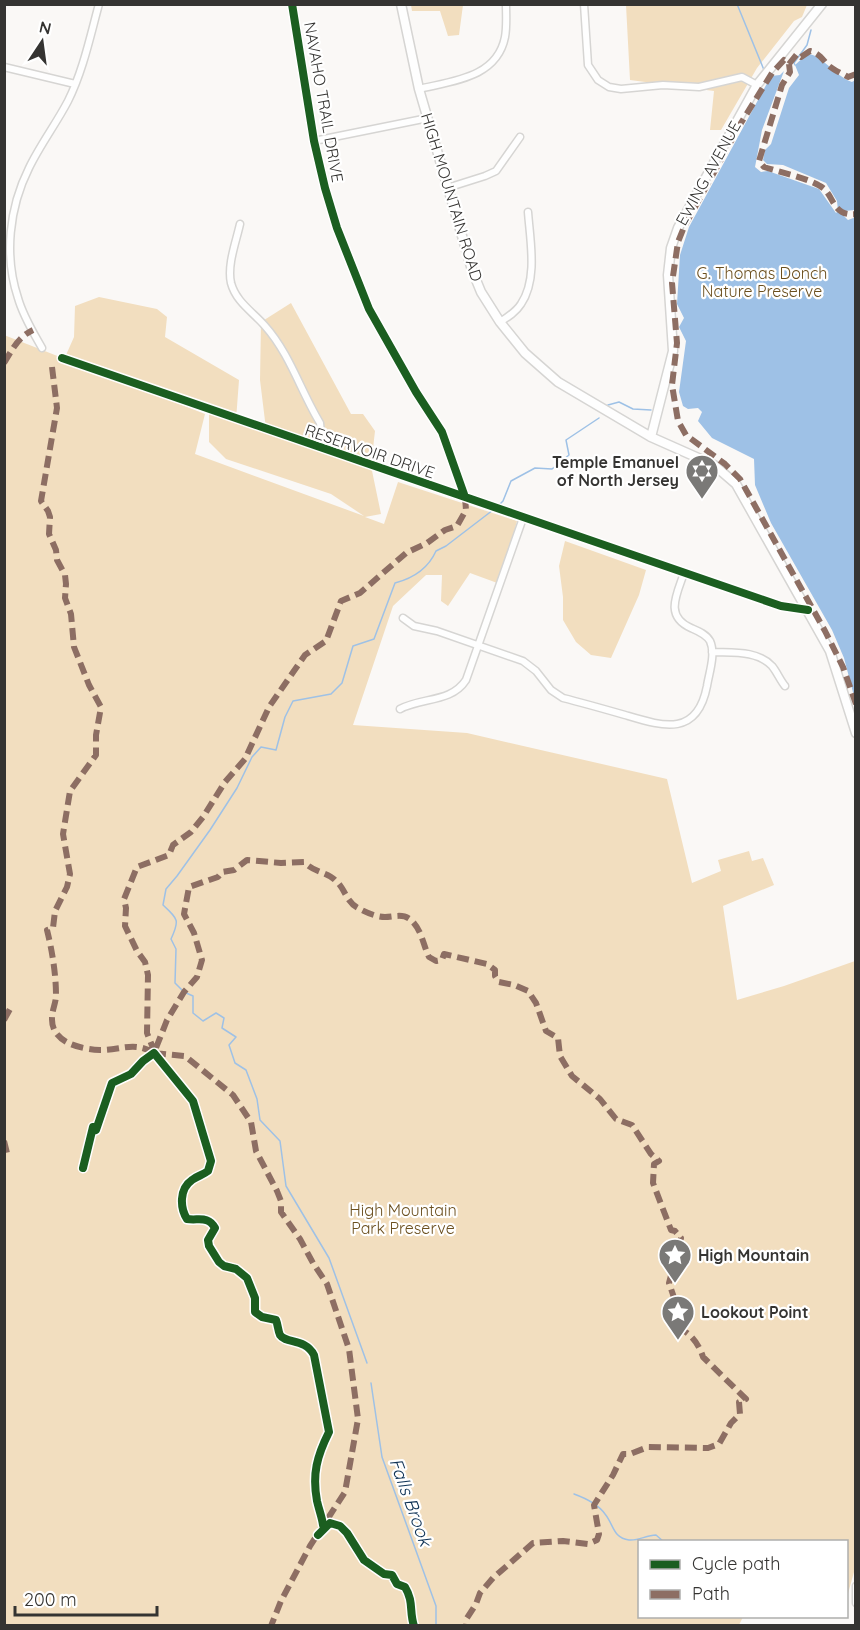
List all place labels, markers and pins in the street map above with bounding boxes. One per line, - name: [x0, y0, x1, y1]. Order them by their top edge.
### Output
- place label: Temple Emanuel of North Jersey: [552, 452, 679, 490]
- synagogue icon: Temple Emanuel of North Jersey: [684, 453, 720, 500]
- place icon: High Mountain: [657, 1237, 693, 1284]
- place label: High Mountain: [698, 1245, 809, 1265]
- place icon: Lookout Point: [660, 1294, 696, 1341]
- place label: Lookout Point: [701, 1302, 808, 1322]

